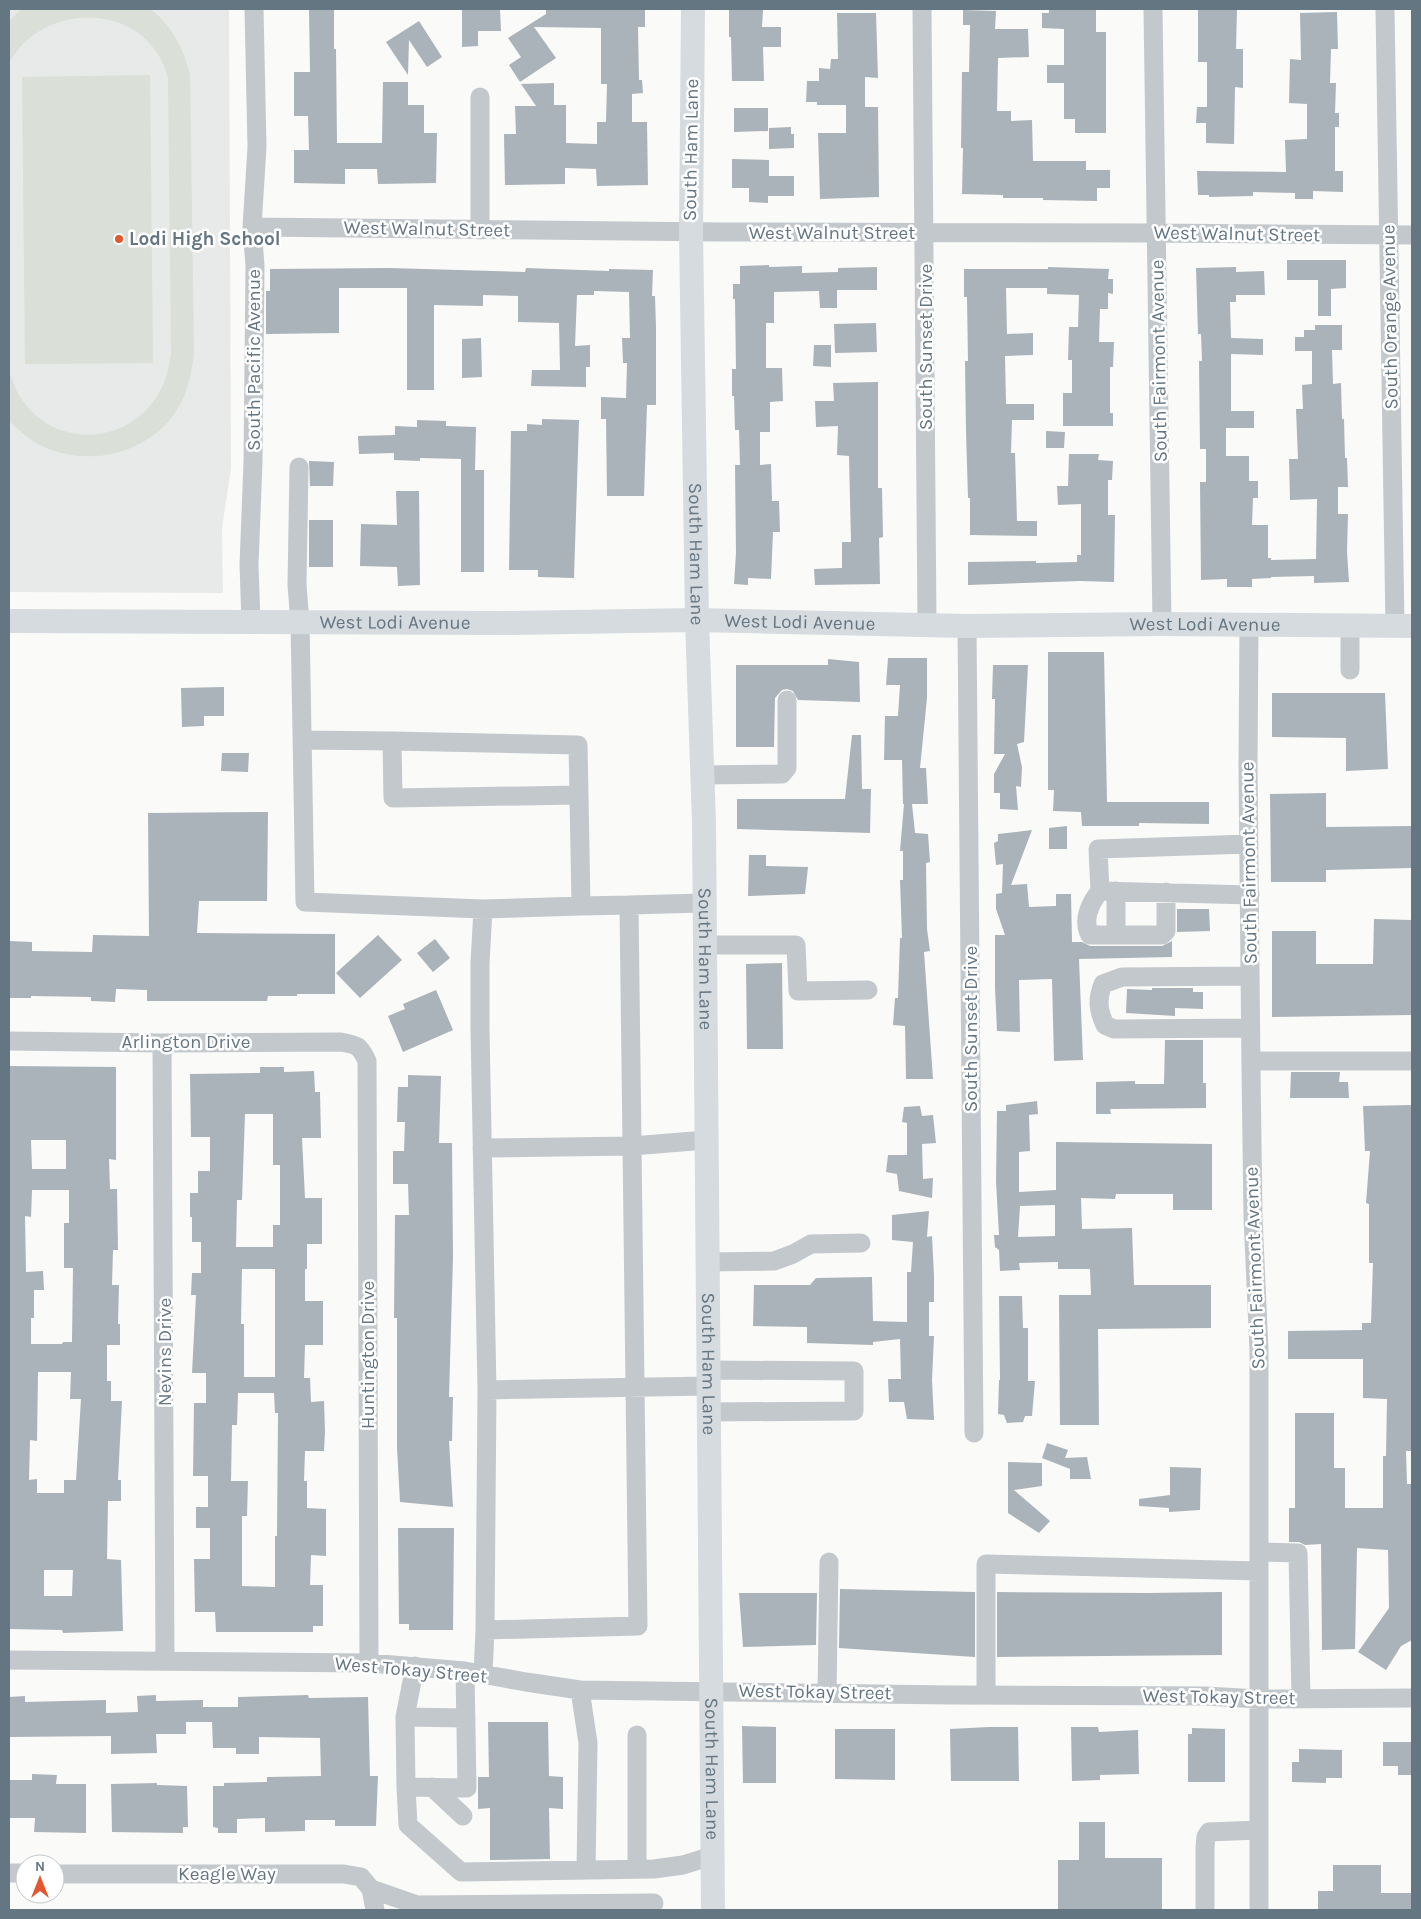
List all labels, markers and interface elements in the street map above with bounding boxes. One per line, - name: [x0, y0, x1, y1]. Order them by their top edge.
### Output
- street label: South Ham Lane: [679, 79, 703, 221]
- street label: West Walnut Street: [343, 217, 511, 241]
- street label: West Walnut Street: [749, 222, 915, 244]
- street label: West Walnut Street: [1153, 222, 1321, 246]
- street label: South Orange Avenue: [1377, 224, 1403, 410]
- place label: Lodi High School: [129, 228, 281, 250]
- marker: Lodi High School: [113, 233, 125, 245]
- street label: South Fairmont Avenue: [1146, 259, 1172, 463]
- street label: South Sunset Drive: [915, 264, 937, 430]
- street label: South Pacific Avenue: [243, 269, 265, 451]
- street label: South Ham Lane: [684, 482, 708, 626]
- street label: West Lodi Avenue: [724, 610, 876, 635]
- street label: West Lodi Avenue: [319, 611, 471, 634]
- street label: West Lodi Avenue: [1129, 613, 1281, 636]
- street label: South Fairmont Avenue: [1236, 761, 1262, 965]
- street label: South Ham Lane: [694, 887, 717, 1030]
- street label: South Sunset Drive: [960, 946, 982, 1112]
- street label: Arlington Drive: [122, 1031, 250, 1053]
- street label: South Fairmont Avenue: [1240, 1166, 1270, 1370]
- street label: Huntington Drive: [357, 1281, 379, 1429]
- street label: South Ham Lane: [697, 1292, 720, 1435]
- street label: Nevins Drive: [154, 1298, 176, 1406]
- street label: West Tokay Street: [334, 1652, 488, 1688]
- street label: West Tokay Street: [738, 1680, 892, 1704]
- street label: West Tokay Street: [1142, 1685, 1296, 1709]
- street label: South Ham Lane: [700, 1697, 723, 1840]
- north arrow: [15, 1854, 65, 1904]
- text: N: [35, 1858, 45, 1875]
- street label: Keagle Way: [178, 1863, 276, 1885]

